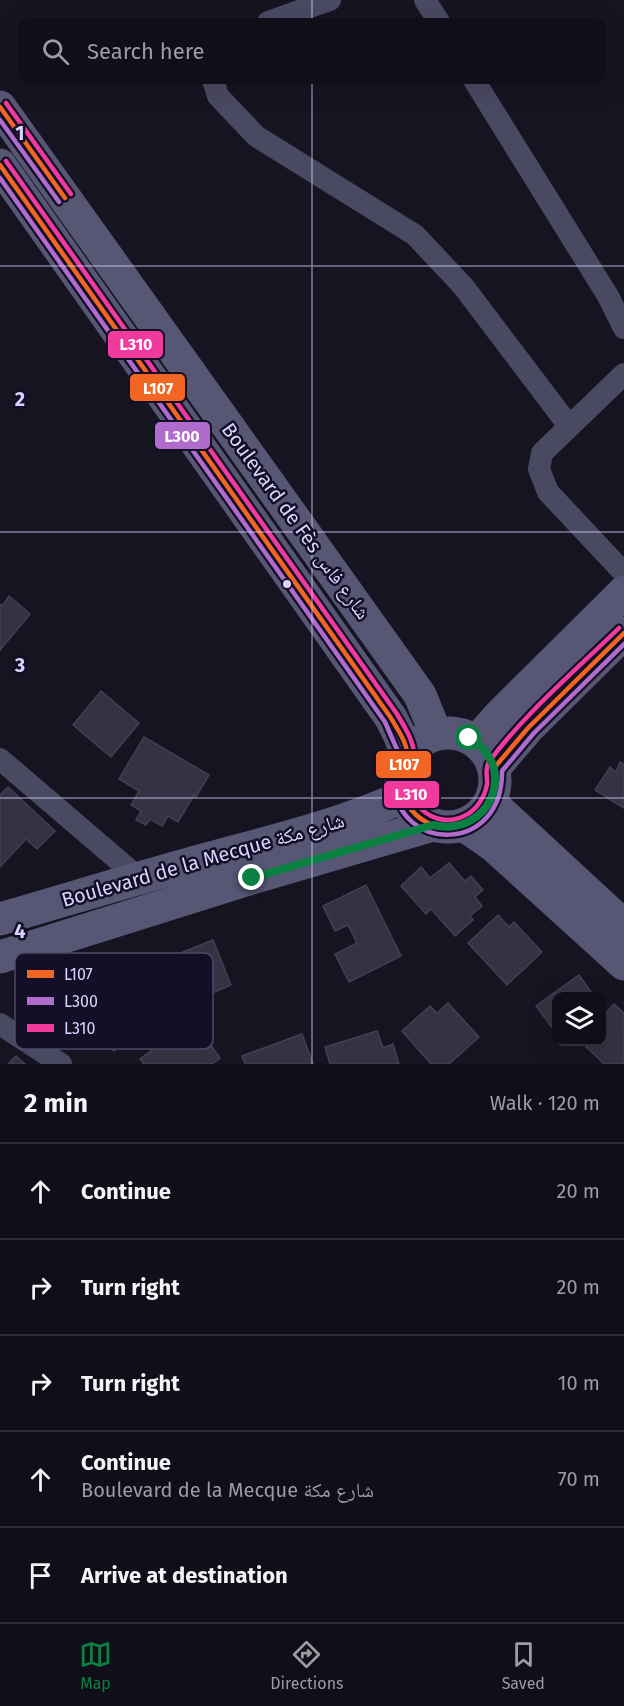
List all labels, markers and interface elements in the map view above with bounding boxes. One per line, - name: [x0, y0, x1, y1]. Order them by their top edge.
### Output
- search box: [18, 18, 606, 84]
- icon: search: [39, 35, 72, 68]
- text: Search here: [87, 38, 205, 65]
- text: 1: [15, 121, 25, 145]
- line badge: L310: [107, 330, 164, 359]
- text: L310: [120, 335, 152, 354]
- line badge: L107: [129, 373, 186, 402]
- text: L107: [143, 379, 174, 398]
- text: 2: [15, 387, 25, 411]
- street label: Boulevard de Fès شارع فاس: [216, 418, 375, 624]
- line badge: L300: [154, 421, 211, 450]
- text: L300: [164, 427, 200, 446]
- unlabelled marker: [281, 578, 293, 590]
- text: 3: [14, 653, 25, 677]
- route start: [455, 724, 481, 750]
- line badge: L107: [375, 750, 432, 779]
- text: L107: [389, 755, 420, 774]
- line badge: L310: [383, 780, 440, 809]
- text: L310: [395, 785, 427, 804]
- street label: Boulevard de la Mecque شارع مكة: [59, 808, 347, 913]
- route end: [238, 864, 264, 890]
- text: 4: [14, 919, 26, 943]
- legend: [15, 953, 213, 1049]
- text: L107: [64, 965, 93, 984]
- text: L300: [64, 992, 98, 1011]
- map controls: [552, 992, 606, 1046]
- button: layers: [552, 992, 606, 1046]
- text: L310: [64, 1019, 95, 1038]
- text: 2 min: [24, 1088, 88, 1119]
- text: Walk · 120 m: [490, 1091, 600, 1115]
- icon: ahead: [24, 1175, 57, 1208]
- text: Continue: [81, 1178, 171, 1205]
- text: 20 m: [557, 1179, 600, 1203]
- icon: right: [24, 1271, 57, 1304]
- text: Turn right: [81, 1274, 180, 1301]
- text: 20 m: [557, 1275, 600, 1299]
- icon: right: [24, 1367, 57, 1400]
- text: Turn right: [81, 1370, 180, 1397]
- text: 10 m: [558, 1371, 600, 1395]
- text: Continue: [81, 1449, 171, 1476]
- icon: ahead: [24, 1463, 57, 1496]
- text: 70 m: [558, 1467, 600, 1491]
- text: Boulevard de la Mecque شارع مكة: [81, 1478, 374, 1502]
- icon: arrive: [24, 1559, 57, 1592]
- text: Arrive at destination: [81, 1562, 288, 1589]
- tab: Map: [79, 1638, 112, 1693]
- tab: Directions: [270, 1638, 344, 1693]
- tab: Saved: [502, 1638, 545, 1693]

